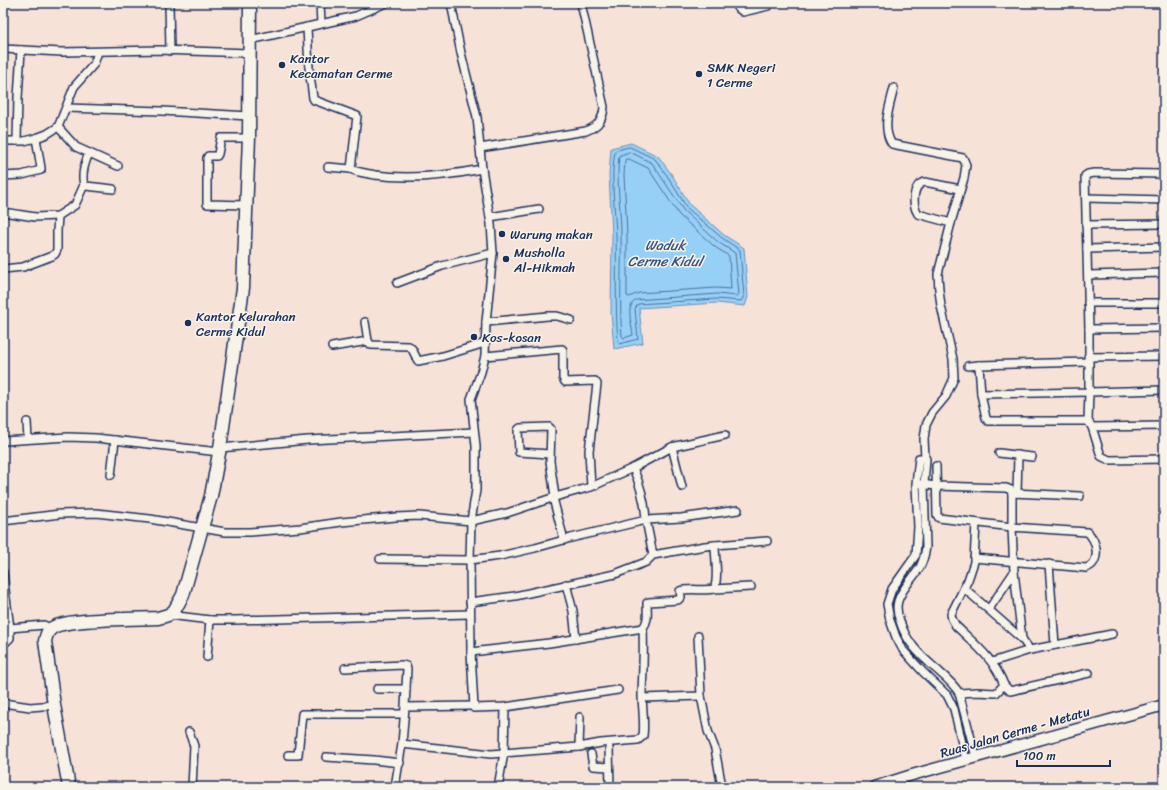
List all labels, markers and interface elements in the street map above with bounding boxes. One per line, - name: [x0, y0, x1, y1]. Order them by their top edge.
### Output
- place label: Kantor Kecamatan Cerme: [290, 47, 393, 85]
- place label: SMK Negeri 1 Cerme: [707, 56, 776, 94]
- marker: Kantor Kecamatan Cerme: [277, 60, 287, 70]
- marker: SMK Negeri 1 Cerme: [694, 69, 704, 79]
- place label: Warung makan: [510, 223, 593, 246]
- marker: Warung makan: [497, 229, 507, 239]
- water label: Waduk Cerme Kidul: [628, 233, 705, 274]
- place label: Musholla Al-Hikmah: [513, 241, 575, 279]
- marker: Musholla Al-Hikmah: [501, 254, 511, 264]
- place label: Kantor Kelurahan Cerme Kidul: [196, 305, 295, 343]
- marker: Kantor Kelurahan Cerme Kidul: [183, 318, 193, 328]
- place label: Kos-kosan: [482, 326, 541, 349]
- marker: Kos-kosan: [469, 332, 479, 342]
- street label: Ruas Jalan Cerme - Metatu: [937, 700, 1093, 764]
- scale bar: [1017, 742, 1110, 768]
- text: 100 m: [1023, 745, 1056, 767]

